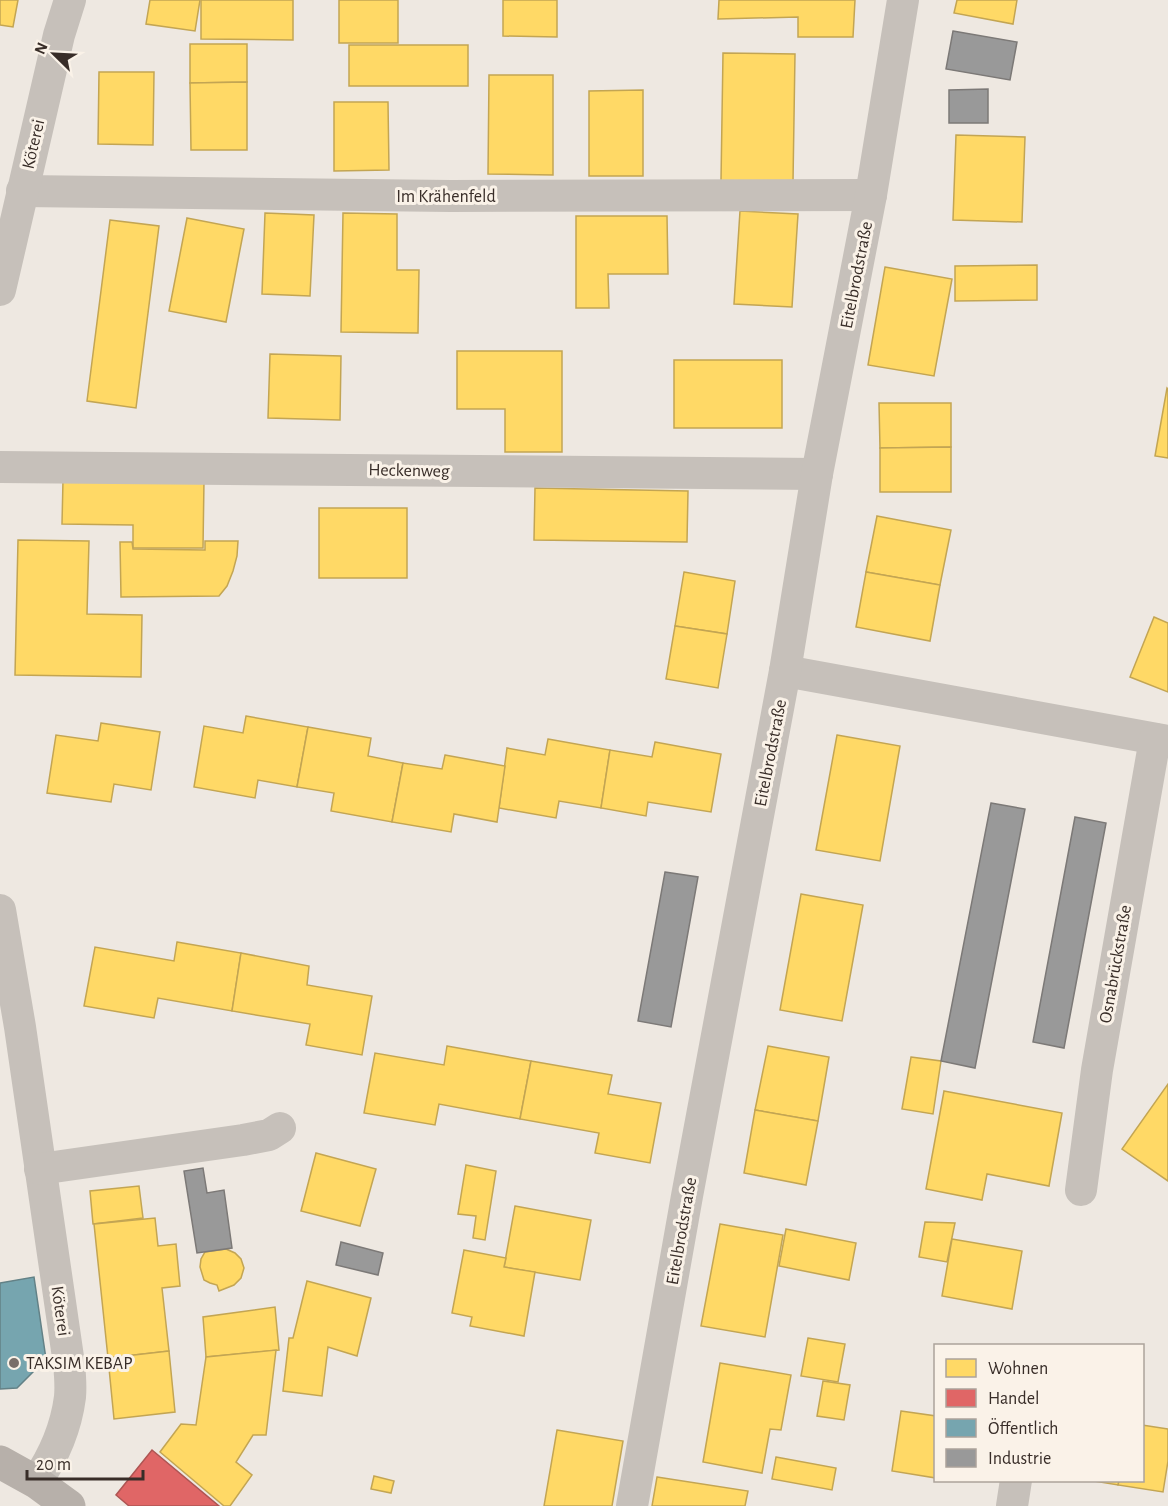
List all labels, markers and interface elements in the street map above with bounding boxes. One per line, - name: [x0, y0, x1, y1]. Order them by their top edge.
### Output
- north arrow: [24, 24, 84, 84]
- text: N: [32, 40, 51, 57]
- street label: Köterei: [20, 118, 48, 171]
- street label: Im Krähenfeld: [396, 188, 496, 206]
- street label: Eitelbrodstraße: [838, 220, 876, 330]
- street label: Heckenweg: [368, 461, 450, 481]
- street label: Eitelbrodstraße: [752, 698, 790, 808]
- street label: Osnabrückstraße: [1097, 904, 1135, 1025]
- street label: Eitelbrodstraße: [664, 1176, 700, 1286]
- street label: Köterei: [48, 1285, 72, 1337]
- legend: [934, 1344, 1144, 1482]
- place label: TAKSIM KEBAP: [26, 1355, 133, 1373]
- marker: TAKSIM KEBAP: [7, 1356, 21, 1370]
- text: Wohnen: [988, 1360, 1048, 1378]
- text: Handel: [988, 1390, 1039, 1408]
- text: Öffentlich: [988, 1418, 1058, 1438]
- scale bar: [27, 1443, 142, 1481]
- text: Industrie: [988, 1450, 1051, 1468]
- text: 20 m: [36, 1456, 71, 1474]

